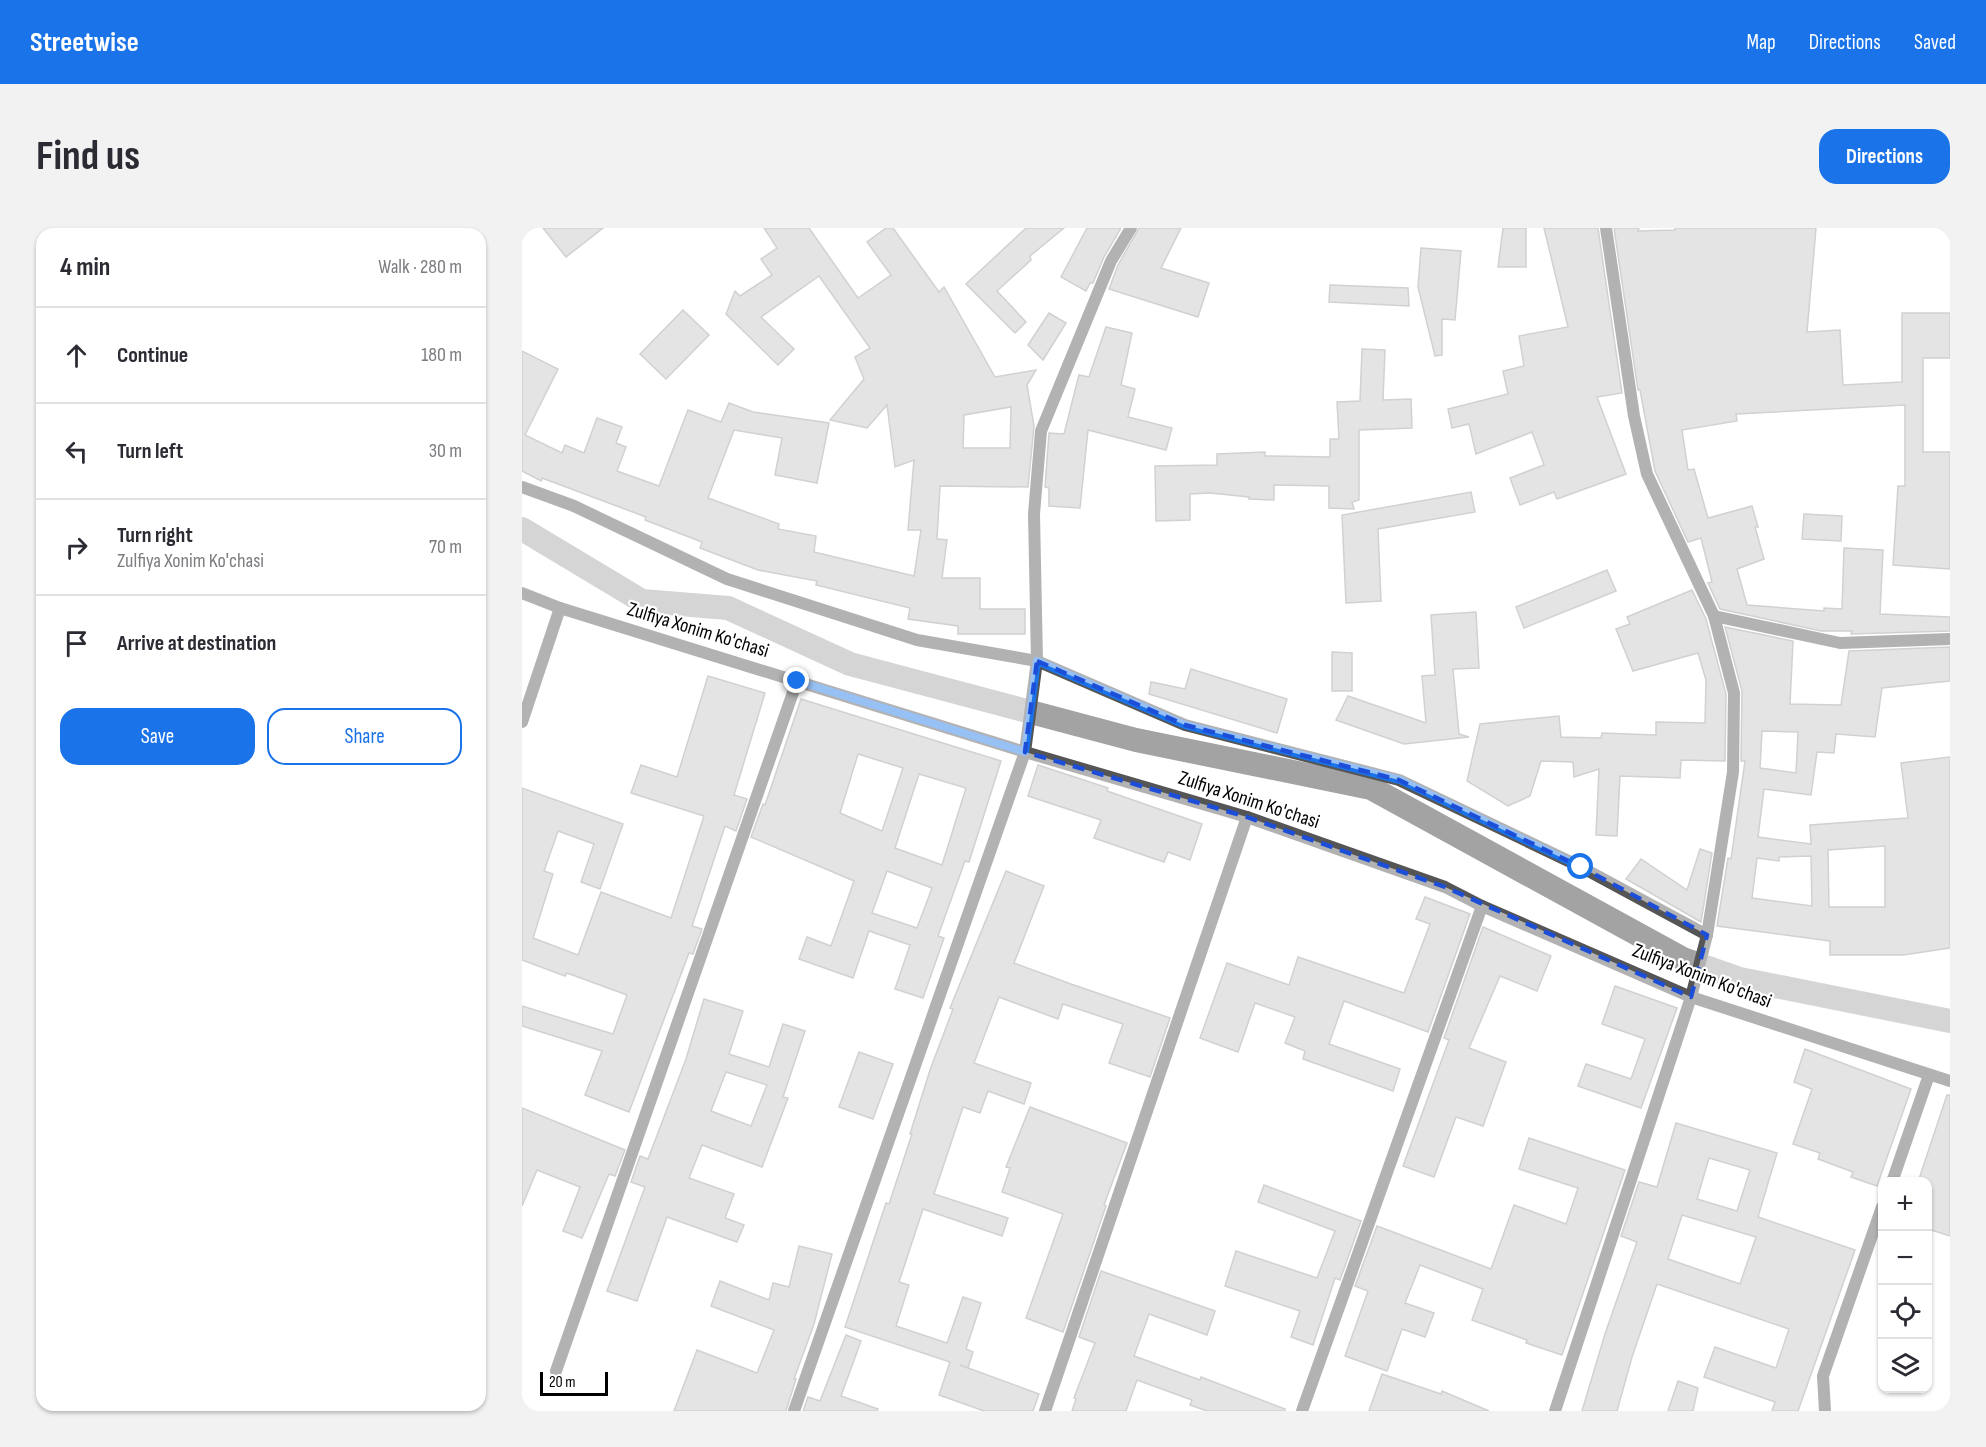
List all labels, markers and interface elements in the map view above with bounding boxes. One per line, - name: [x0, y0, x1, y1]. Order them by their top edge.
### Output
- text: Streetwise: [30, 26, 139, 59]
- text: Map: [1746, 30, 1776, 55]
- text: Directions: [1809, 30, 1881, 55]
- text: Saved: [1914, 30, 1956, 55]
- button: Directions: [1819, 129, 1950, 184]
- text: Find us: [36, 131, 140, 182]
- text: 4 min: [60, 252, 110, 283]
- text: Walk · 280 m: [378, 255, 462, 279]
- icon: ahead: [60, 339, 93, 372]
- text: Continue: [117, 342, 188, 369]
- text: 180 m: [421, 343, 462, 367]
- icon: left: [60, 435, 93, 468]
- text: Turn left: [117, 438, 183, 465]
- text: 30 m: [429, 439, 462, 463]
- text: Turn right: [117, 522, 193, 549]
- icon: right: [60, 531, 93, 564]
- text: 70 m: [429, 535, 462, 559]
- text: Zulfiya Xonim Ko'chasi: [117, 549, 264, 573]
- street label: Zulfiya Xonim Ko'chasi: [624, 597, 772, 663]
- icon: arrive: [60, 627, 93, 660]
- text: Arrive at destination: [117, 630, 276, 657]
- route end: [783, 667, 809, 693]
- button: Save: [60, 708, 255, 765]
- button: Share: [267, 708, 462, 765]
- street label: Zulfiya Xonim Ko'chasi: [1175, 766, 1323, 834]
- route start: [1567, 853, 1593, 879]
- street label: Zulfiya Xonim Ko'chasi: [1629, 938, 1775, 1014]
- map controls: [1878, 1177, 1932, 1393]
- button: +: [1878, 1177, 1932, 1231]
- button: −: [1878, 1231, 1932, 1285]
- button: locate: [1878, 1285, 1932, 1339]
- button: layers: [1878, 1339, 1932, 1393]
- scale bar: [540, 1369, 608, 1396]
- text: 20 m: [549, 1373, 576, 1392]

